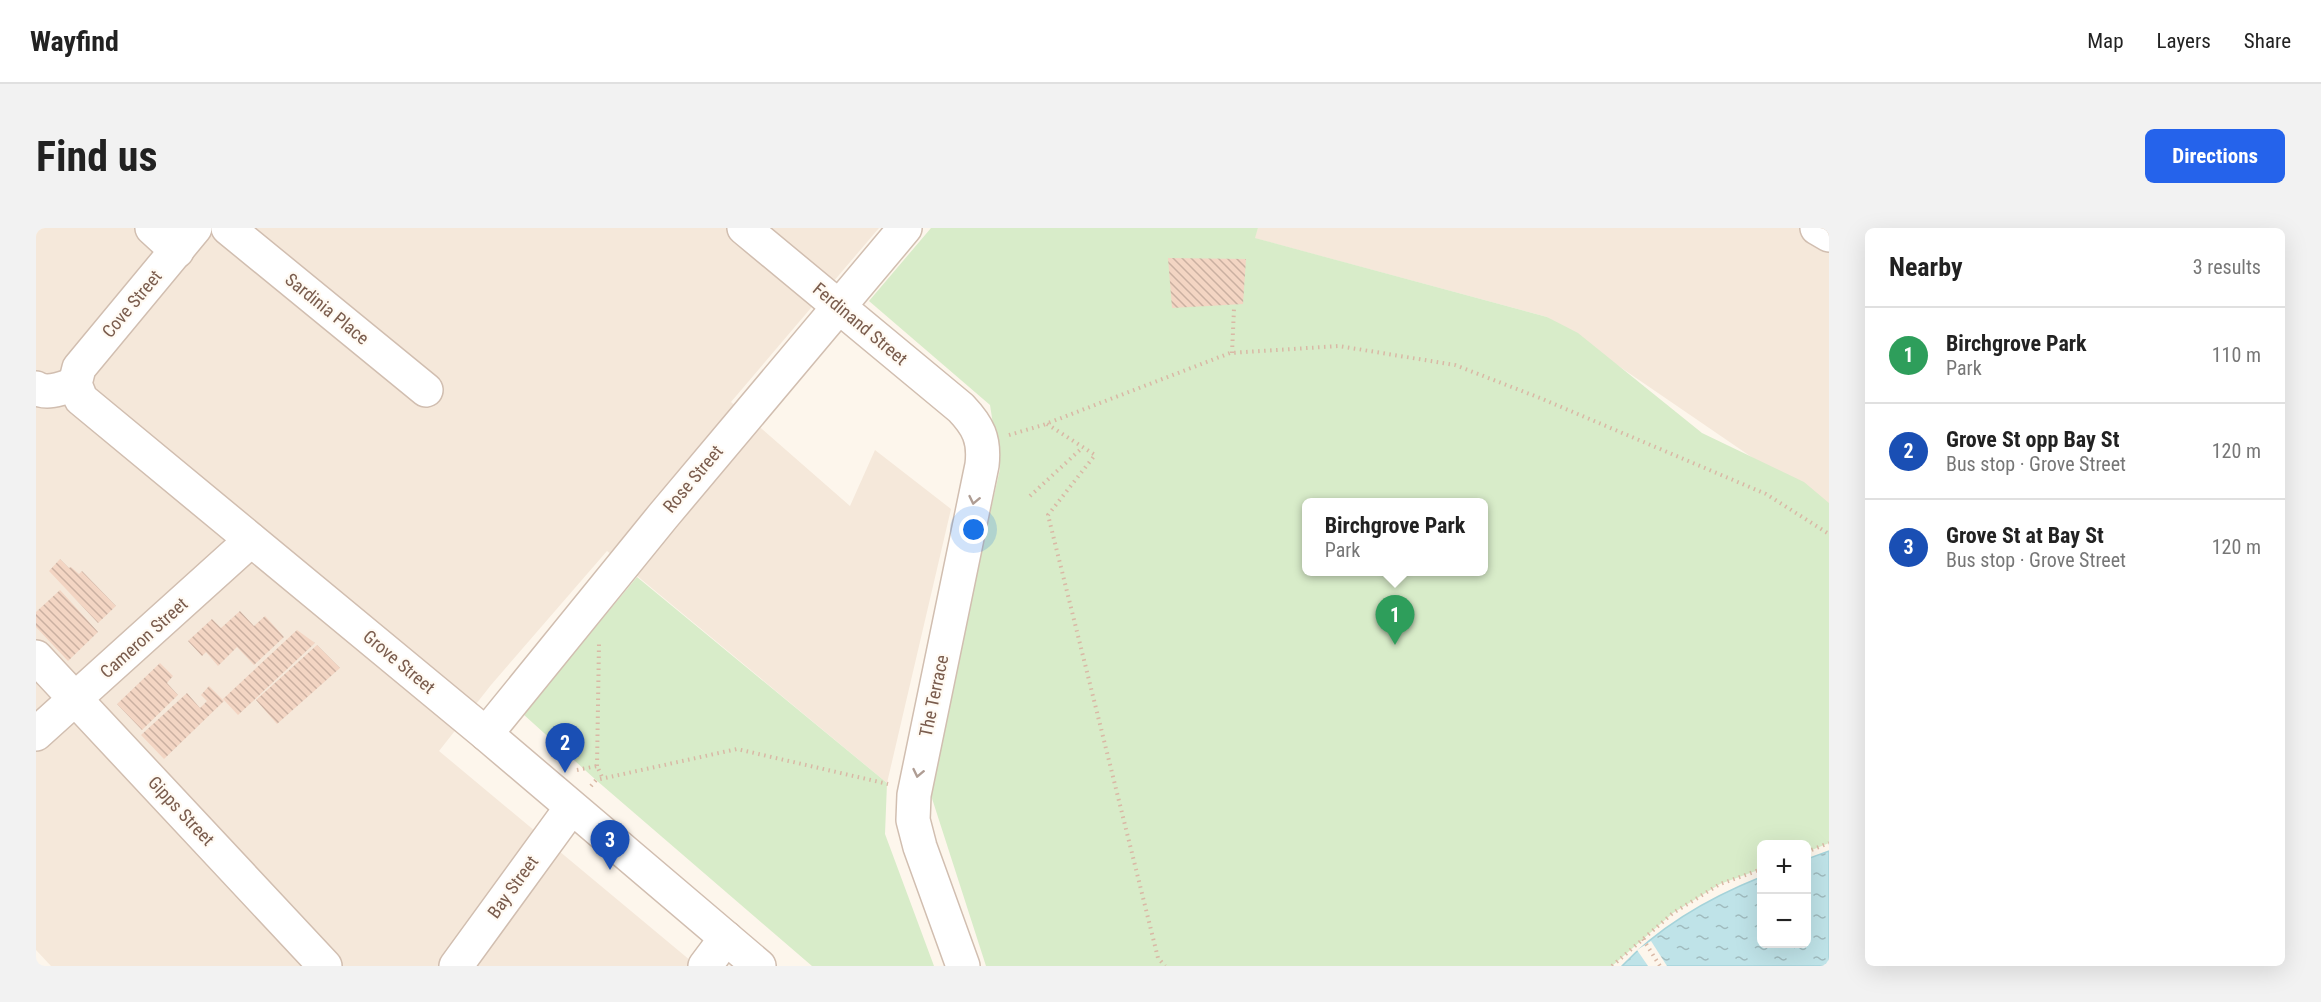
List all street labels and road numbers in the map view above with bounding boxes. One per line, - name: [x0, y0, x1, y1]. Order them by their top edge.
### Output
- street label: Cove Street: [97, 266, 166, 342]
- street label: Sardinia Place: [281, 269, 373, 349]
- street label: Ferdinand Street: [809, 278, 912, 369]
- street label: Rose Street: [658, 441, 727, 517]
- street label: Cameron Street: [96, 593, 192, 682]
- street label: Grove Street: [359, 626, 439, 698]
- street label: The Terrace: [915, 653, 952, 739]
- street label: Gipps Street: [144, 772, 219, 850]
- street label: Bay Street: [483, 851, 542, 922]

